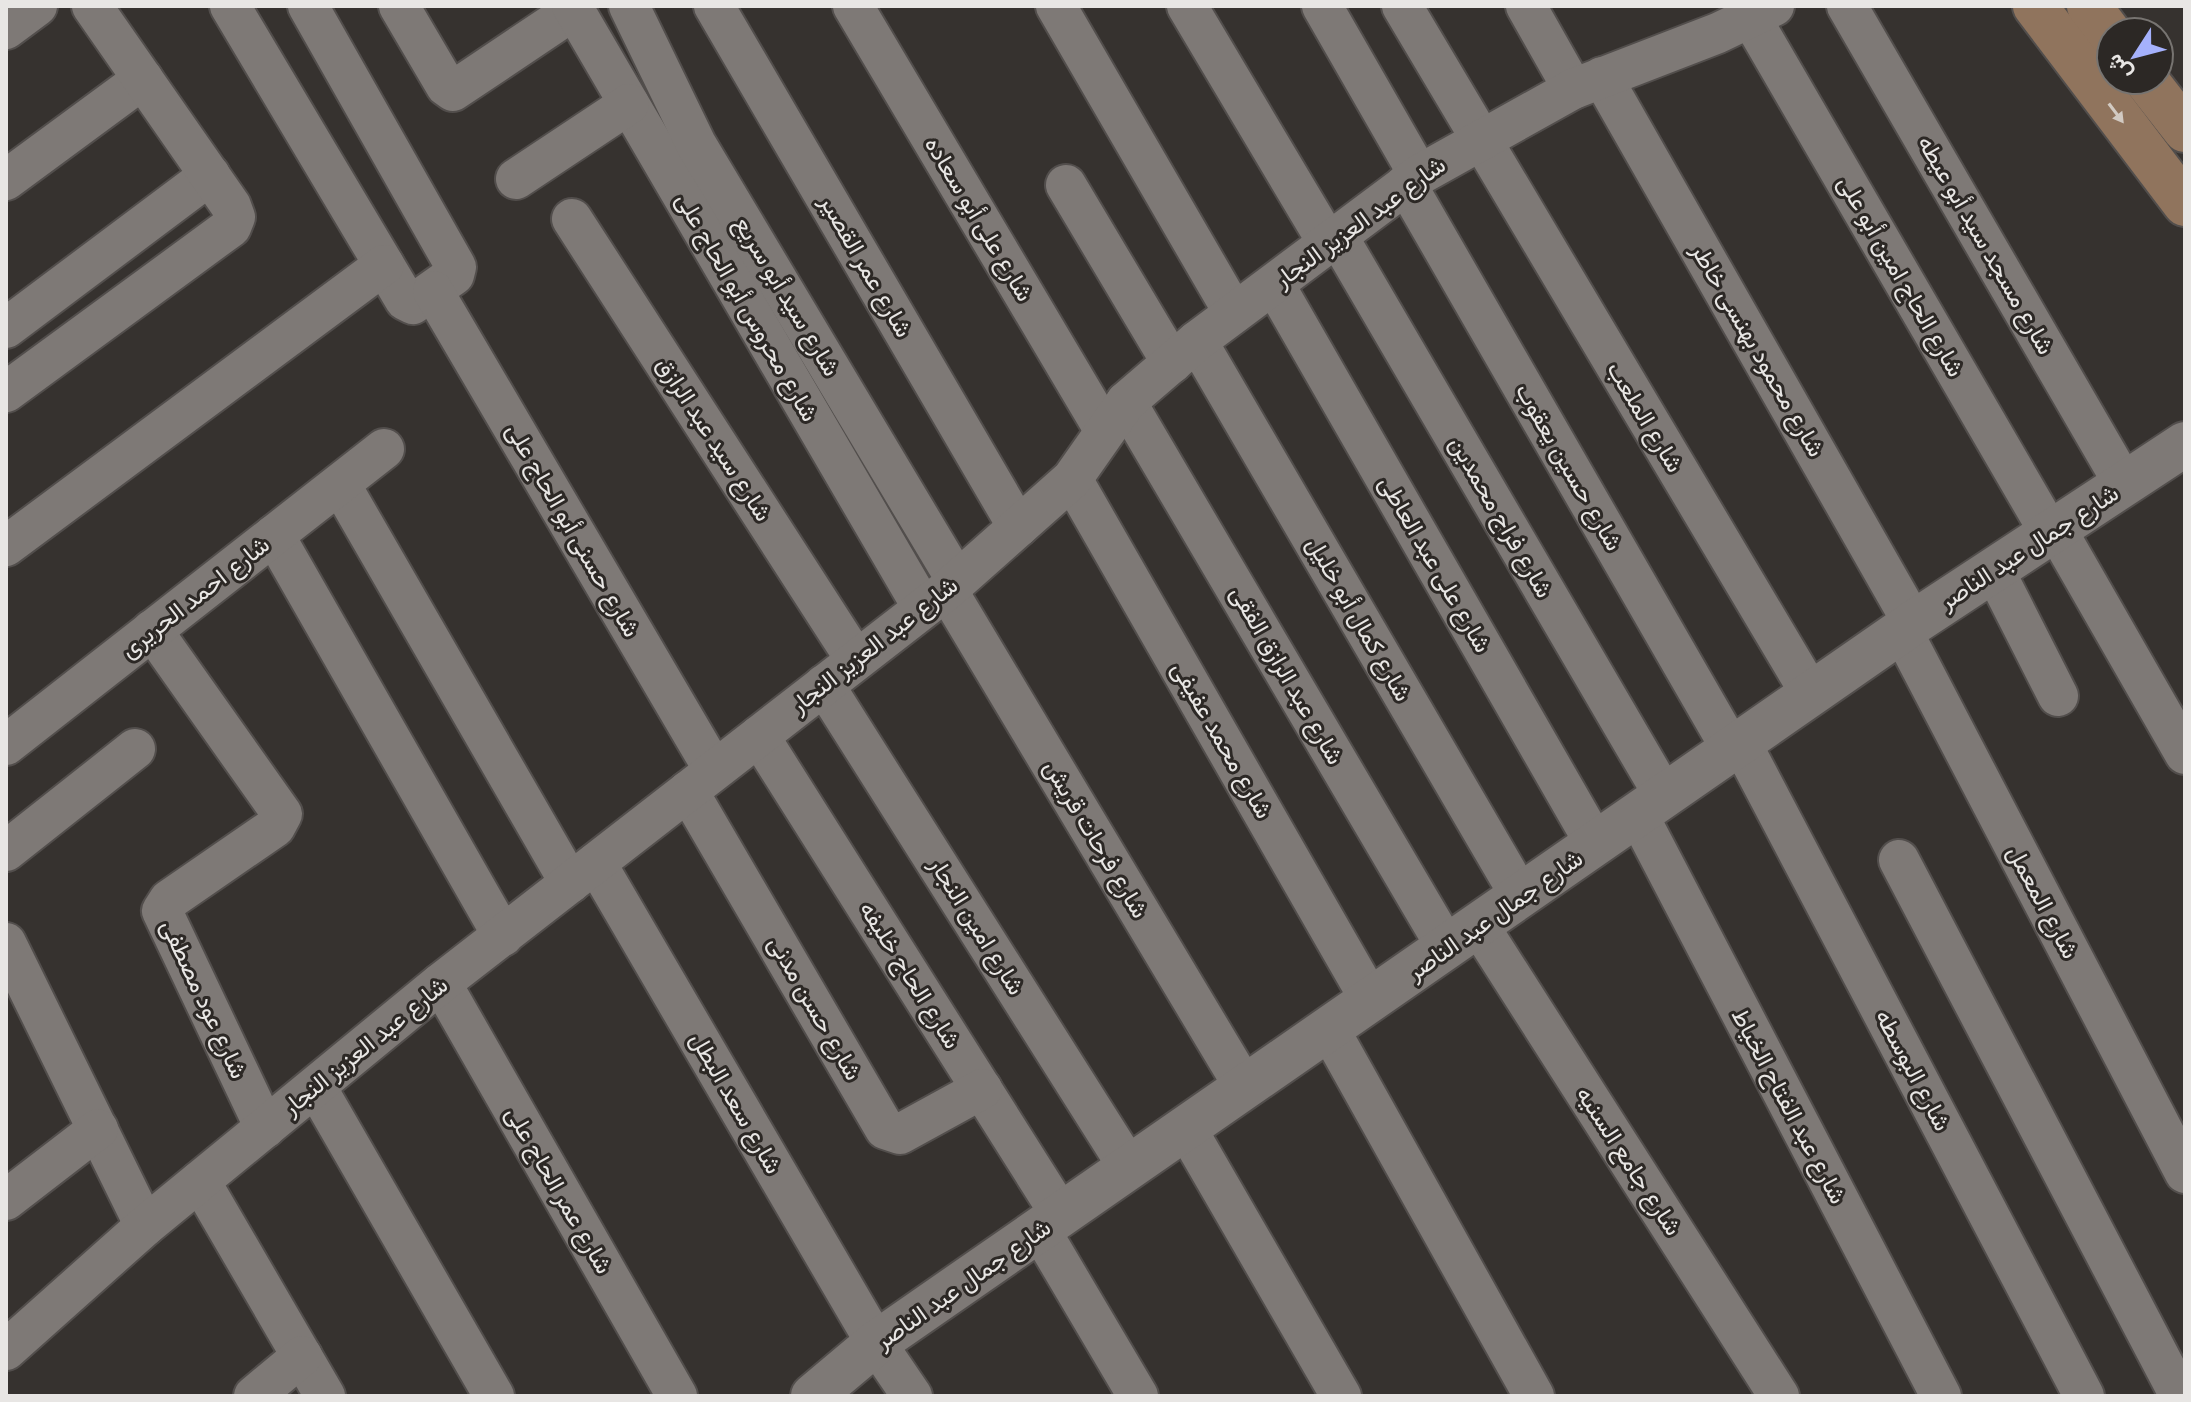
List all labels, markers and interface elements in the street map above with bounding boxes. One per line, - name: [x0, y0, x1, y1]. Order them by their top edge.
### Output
- north arrow: [2095, 16, 2175, 96]
- text: ش: [2101, 49, 2138, 86]
- one-way arrow: [2107, 103, 2123, 123]
- street label: شارع مسجد سيد أبو عيطه: [1910, 131, 2060, 360]
- street label: شارع على أبو سعاده: [917, 132, 1039, 307]
- street label: شارع عبد العزيز النجار: [1269, 151, 1452, 296]
- street label: شارع الحاج امين أبو على: [1830, 170, 1970, 383]
- street label: شارع محروس أبو الحاج على: [668, 188, 824, 427]
- street label: شارع عمر القصير: [812, 189, 917, 343]
- street label: شارع سيد أبو سريع: [726, 211, 846, 382]
- street label: شارع محمود بهنسى خاطر: [1683, 238, 1830, 463]
- street label: شارع سيد عبد الرازق: [649, 352, 777, 527]
- street label: شارع الملعب: [1599, 357, 1688, 478]
- street label: شارع حسين يعقوب: [1508, 379, 1627, 557]
- street label: شارع حسنى أبو الحاج على: [499, 418, 646, 643]
- street label: شارع فراج محمدين: [1442, 432, 1558, 604]
- street label: شارع على عبد العاطى: [1371, 471, 1496, 658]
- street label: شارع جمال عبد الناصر: [1934, 480, 2125, 617]
- street label: شارع احمد الحريرى: [116, 531, 276, 665]
- street label: شارع كمال أبو خليل: [1299, 532, 1417, 707]
- street label: شارع عبد العزيز النجار: [785, 572, 964, 721]
- street label: شارع عبد الرازق الفقى: [1223, 581, 1349, 770]
- street label: شارع محمد عفيفى: [1164, 657, 1277, 824]
- street label: شارع فرحات قريش: [1036, 755, 1153, 924]
- street label: شارع المعمل: [2000, 841, 2084, 964]
- street label: شارع جمال عبد الناصر: [1402, 845, 1589, 988]
- street label: شارع امين النجار: [921, 852, 1030, 1001]
- street label: شارع الحاج خليفه: [852, 897, 966, 1055]
- street label: شارع عود مصطفى: [153, 916, 252, 1084]
- street label: شارع حسن مدنى: [761, 931, 867, 1086]
- street label: شارع عبد العزيز النجار: [277, 972, 454, 1123]
- street label: شارع عبد الفتاح الخياط: [1724, 1004, 1852, 1209]
- street label: شارع البوسطه: [1868, 1005, 1956, 1136]
- street label: شارع سعد البطل: [682, 1028, 787, 1180]
- street label: شارع جامع السنيه: [1568, 1082, 1687, 1242]
- street label: شارع عمر الحاج على: [498, 1102, 617, 1280]
- street label: شارع جمال عبد الناصر: [870, 1214, 1057, 1357]

